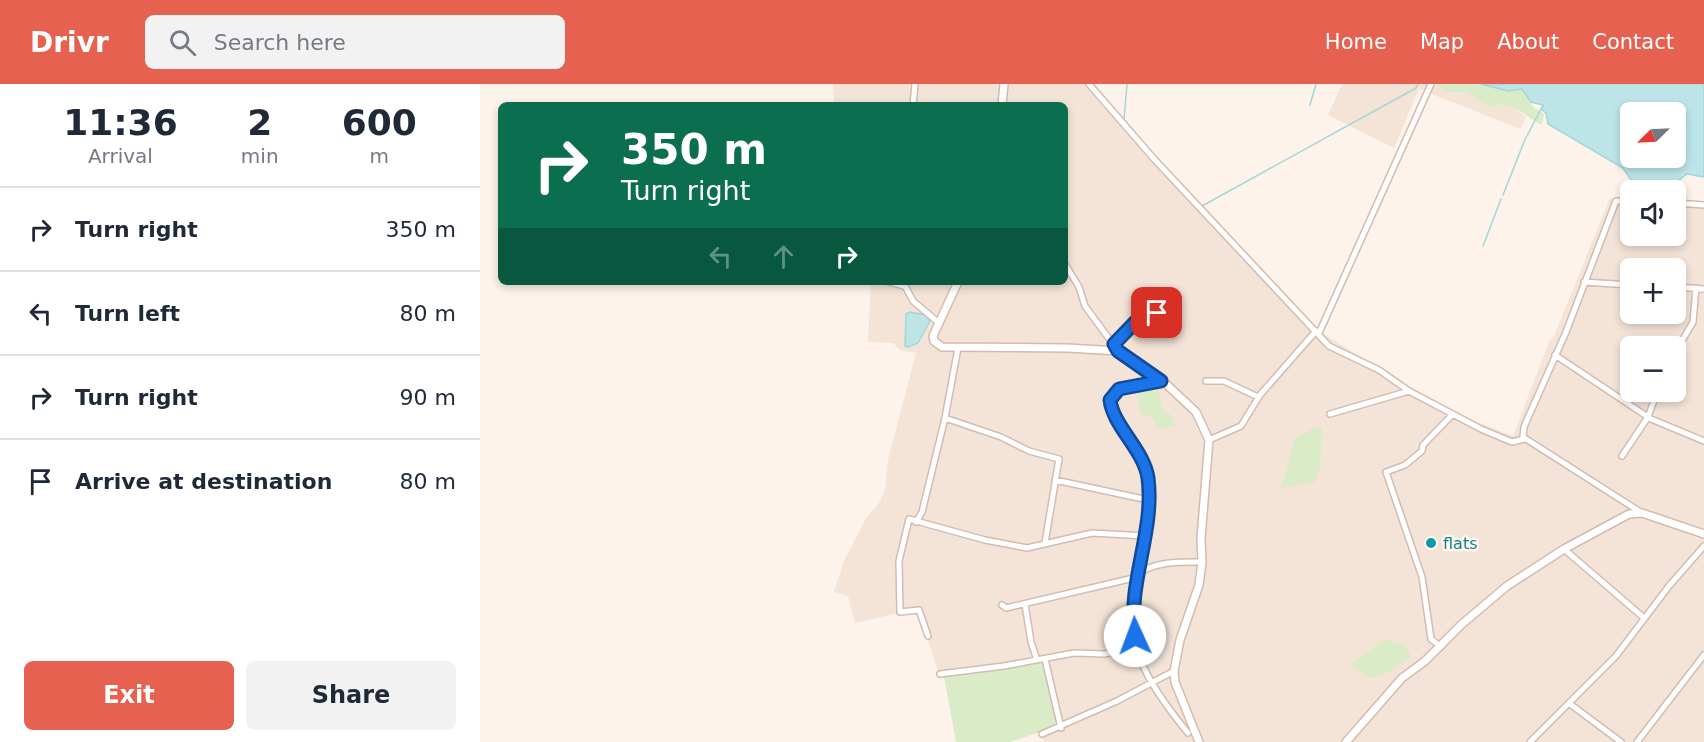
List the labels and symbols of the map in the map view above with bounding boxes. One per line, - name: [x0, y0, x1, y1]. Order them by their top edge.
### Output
- north arrow: [1620, 102, 1686, 168]
- pin: [1131, 287, 1182, 338]
- place label: flats: [1443, 534, 1478, 553]
- marker: flats: [1424, 536, 1438, 550]
- position arrow: [1103, 604, 1167, 668]

